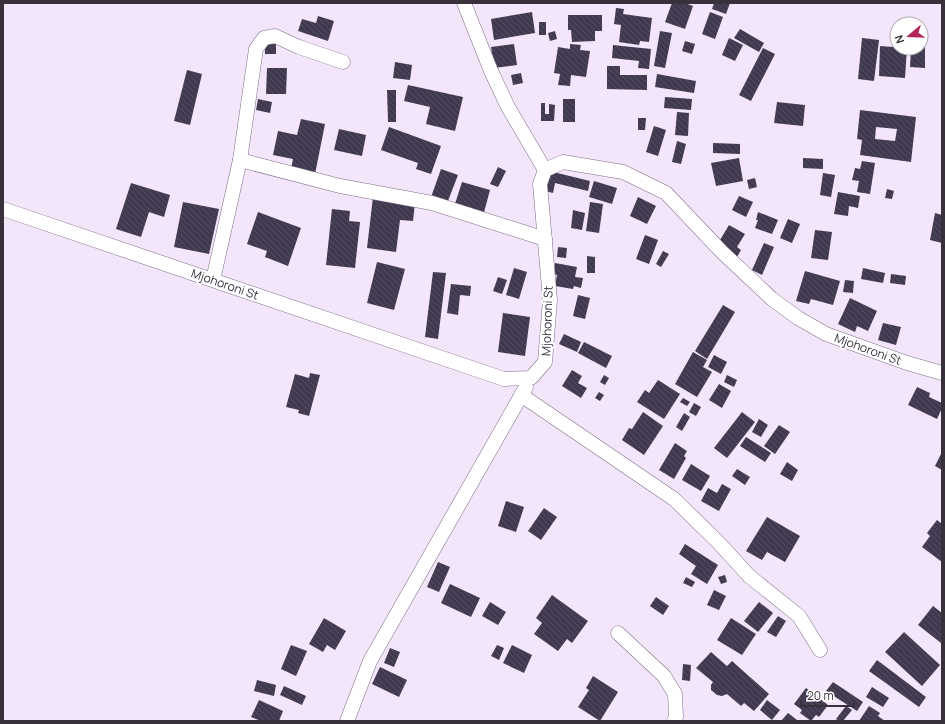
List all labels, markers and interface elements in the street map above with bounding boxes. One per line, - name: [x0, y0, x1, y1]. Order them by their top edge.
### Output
- north arrow: [889, 16, 929, 56]
- text: N: [891, 33, 907, 46]
- street label: Mjohoroni St: [189, 265, 261, 304]
- street label: Mjohoroni St: [537, 285, 557, 356]
- street label: Mjohoroni St: [832, 329, 904, 369]
- scale bar: [801, 682, 854, 708]
- text: 20 m: [807, 687, 834, 704]

